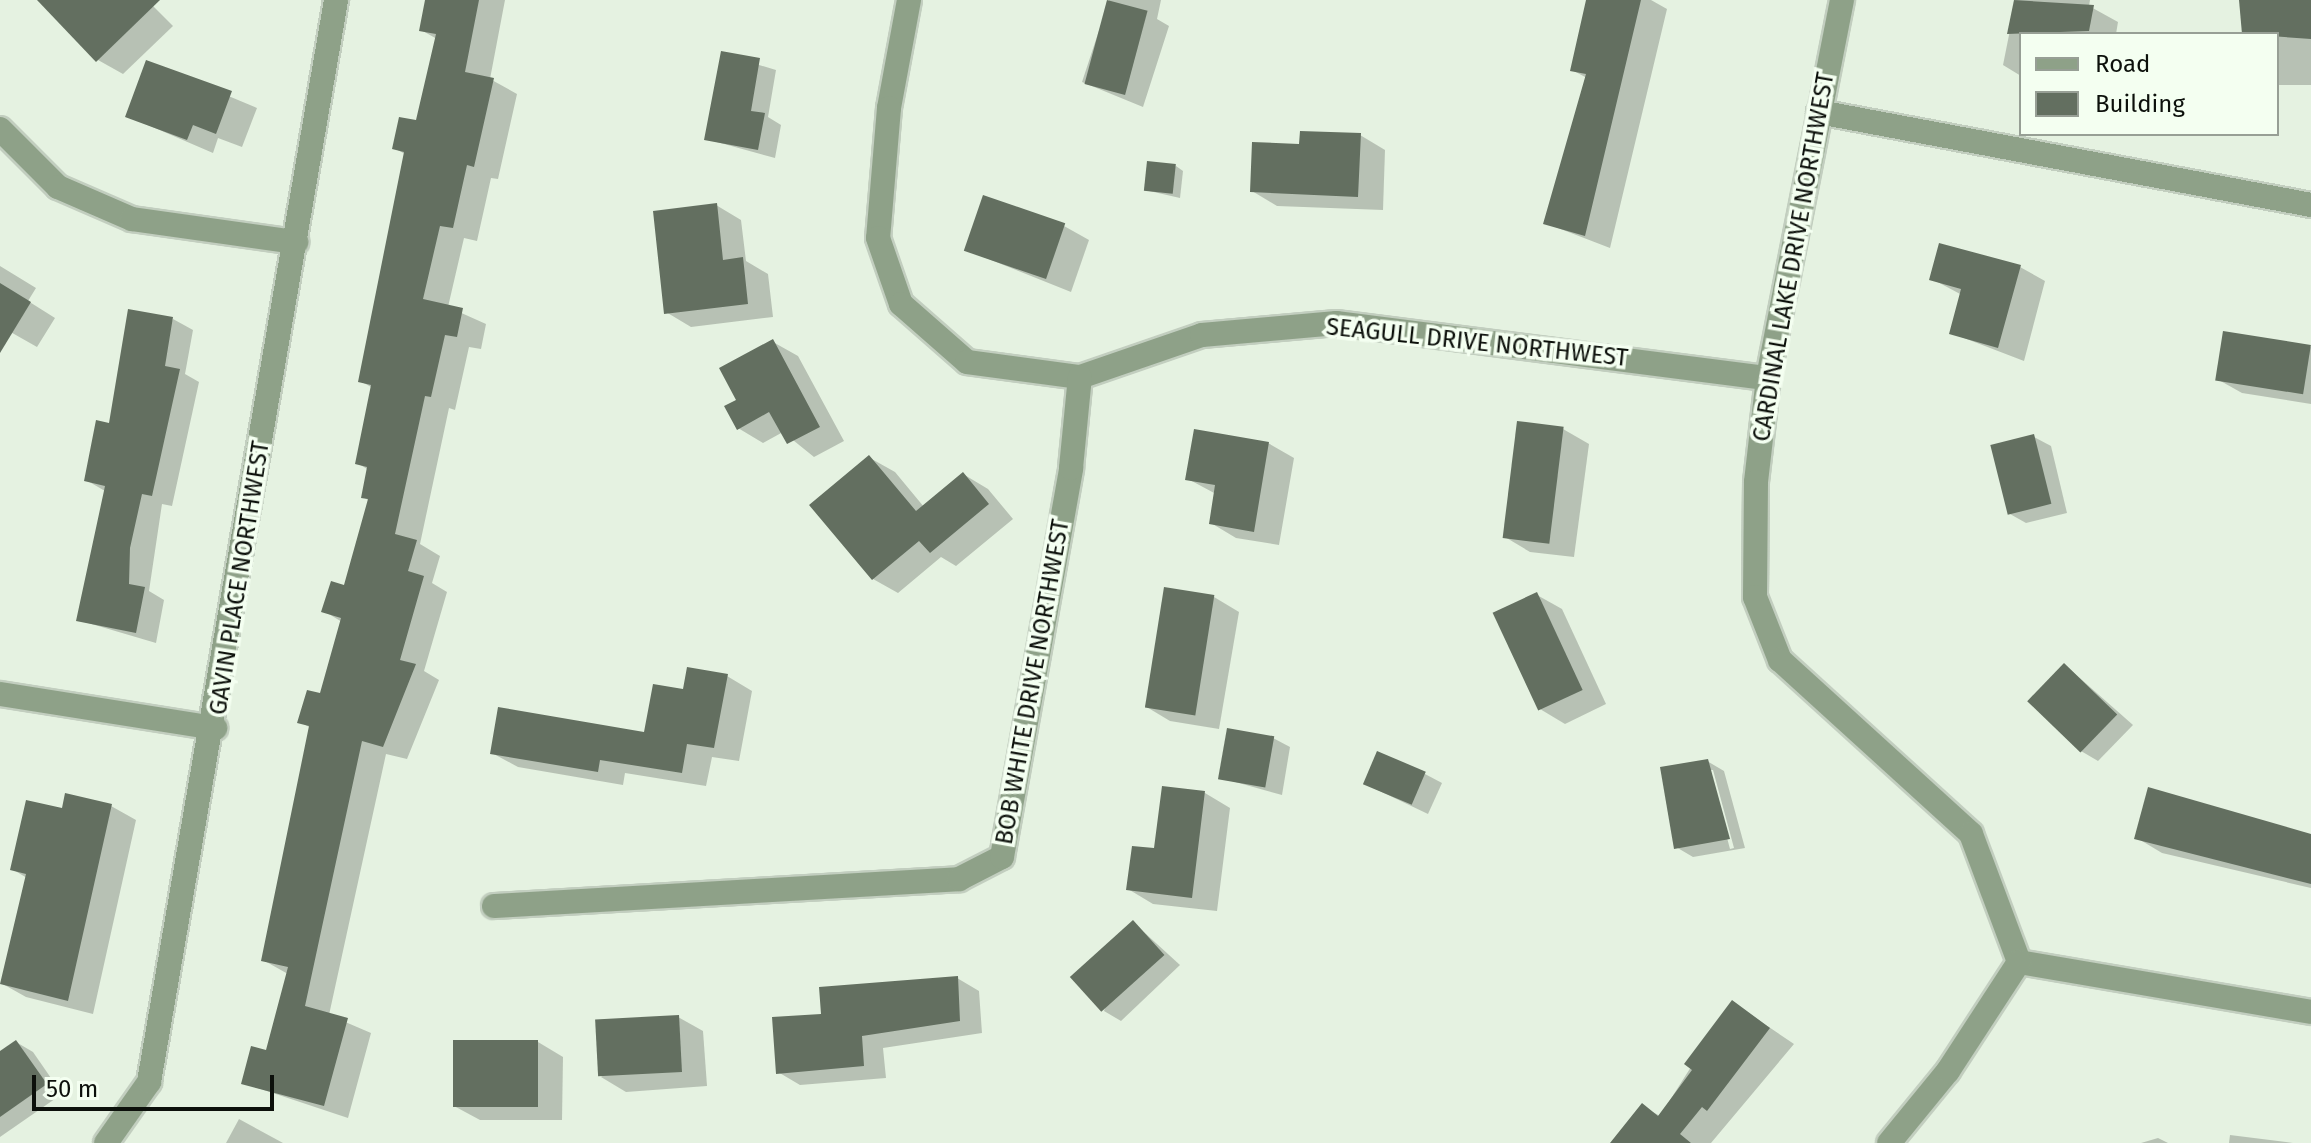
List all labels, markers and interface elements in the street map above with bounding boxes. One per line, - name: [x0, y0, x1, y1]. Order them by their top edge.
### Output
- legend: [2019, 32, 2279, 136]
- text: Road: [2095, 50, 2150, 78]
- street label: CARDINAL LAKE DRIVE NORTHWEST: [1747, 70, 1841, 444]
- text: Building: [2095, 90, 2185, 118]
- street label: SEAGULL DRIVE NORTHWEST: [1325, 313, 1629, 373]
- street label: GAVIN PLACE NORTHWEST: [204, 439, 276, 717]
- street label: BOB WHITE DRIVE NORTHWEST: [990, 517, 1076, 847]
- scale bar: [36, 1059, 278, 1109]
- text: 50 m: [46, 1075, 98, 1103]

